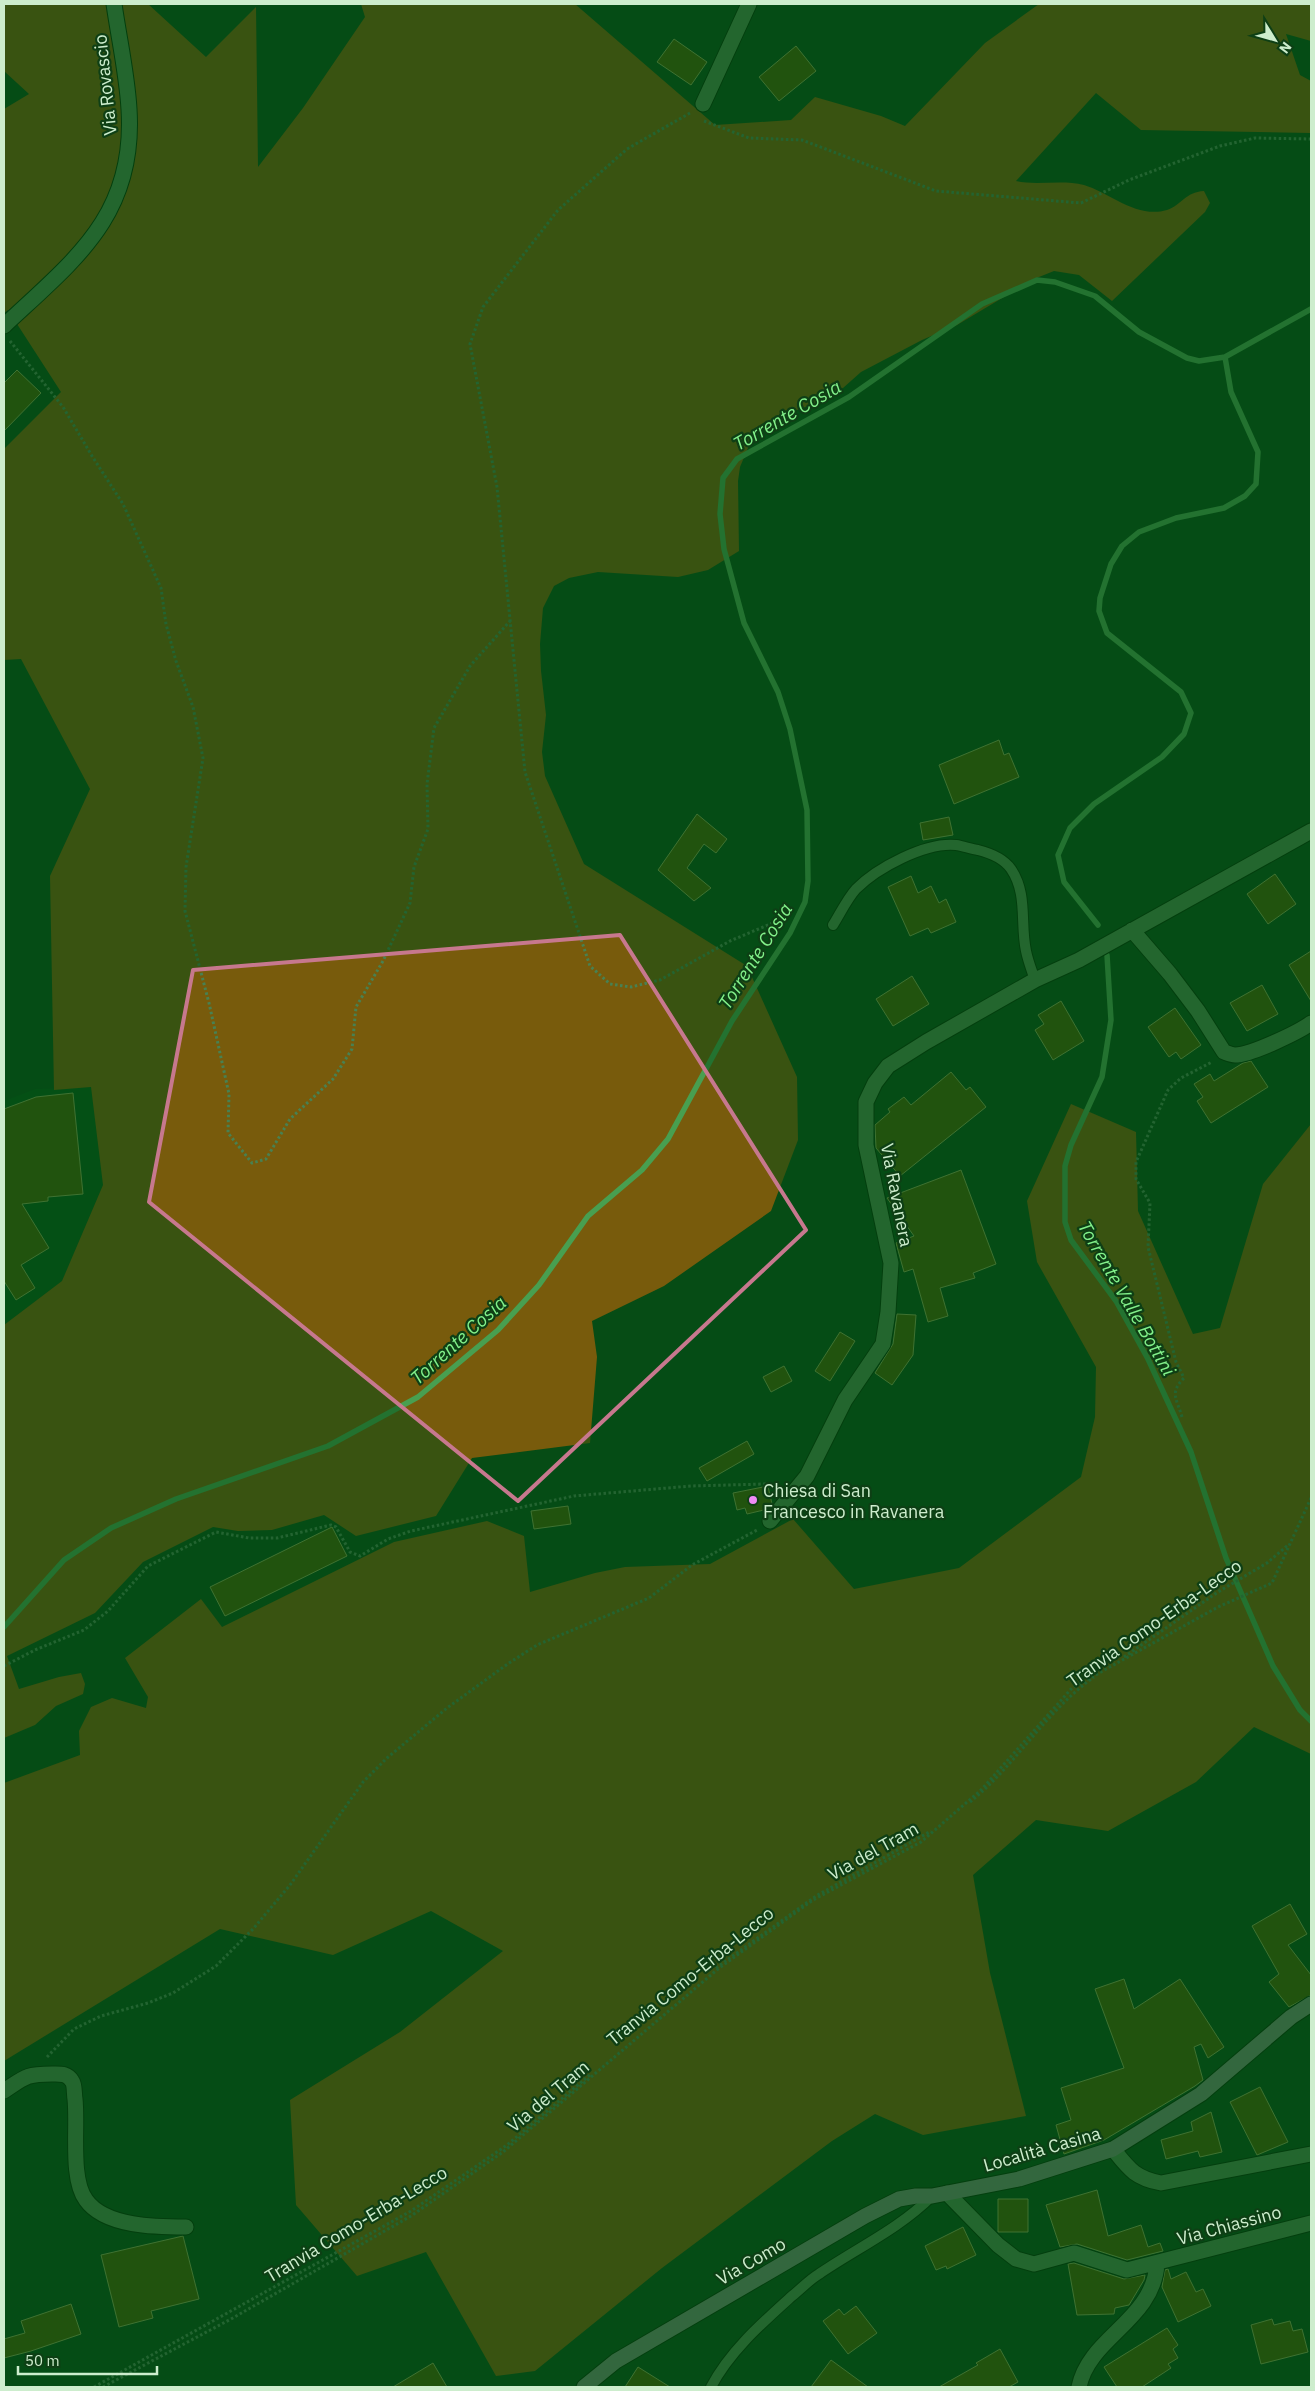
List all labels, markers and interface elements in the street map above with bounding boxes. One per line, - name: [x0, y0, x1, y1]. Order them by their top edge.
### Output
- north arrow: [1250, 15, 1300, 65]
- street label: Via Rovascio: [88, 33, 122, 137]
- text: N: [1275, 38, 1296, 57]
- water label: Torrente Cosia: [729, 374, 845, 456]
- water label: Torrente Cosia: [713, 898, 797, 1014]
- street label: Via Ravanera: [876, 1141, 918, 1249]
- water label: Torrente Valle Bottini: [1073, 1216, 1182, 1381]
- water label: Torrente Cosia: [405, 1291, 511, 1389]
- place label: Chiesa di San Francesco in Ravanera: [763, 1479, 945, 1523]
- marker: Chiesa di San Francesco in Ravanera: [747, 1494, 759, 1506]
- street label: Tranvia Como-Erba-Lecco: [1062, 1554, 1246, 1692]
- street label: Via del Tram: [824, 1817, 922, 1885]
- street label: Tranvia Como-Erba-Lecco: [602, 1902, 778, 2050]
- street label: Via del Tram: [502, 2055, 594, 2137]
- street label: Località Casina: [981, 2121, 1104, 2177]
- street label: Tranvia Como-Erba-Lecco: [261, 2161, 451, 2287]
- street label: Via Chiassino: [1174, 2200, 1284, 2250]
- street label: Via Como: [712, 2232, 790, 2290]
- scale bar: [18, 2344, 156, 2376]
- text: 50 m: [25, 2351, 60, 2370]

